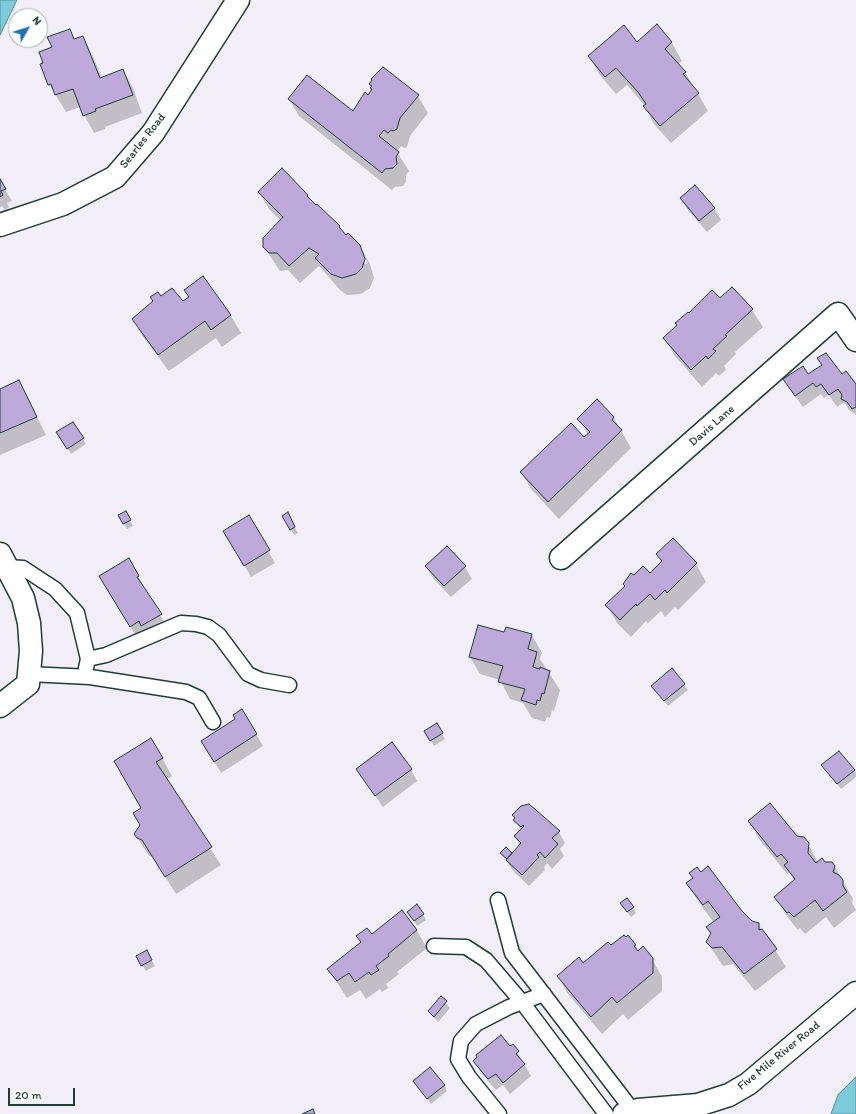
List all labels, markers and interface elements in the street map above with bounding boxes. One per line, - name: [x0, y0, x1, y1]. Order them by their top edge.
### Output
- north arrow: [8, 8, 48, 48]
- text: N: [30, 14, 44, 28]
- street label: Searles Road: [117, 110, 169, 172]
- street label: Davis Lane: [686, 402, 738, 450]
- street label: Five Mile River Road: [735, 1018, 823, 1094]
- scale bar: [10, 1080, 77, 1106]
- text: 20 m: [15, 1088, 42, 1102]

